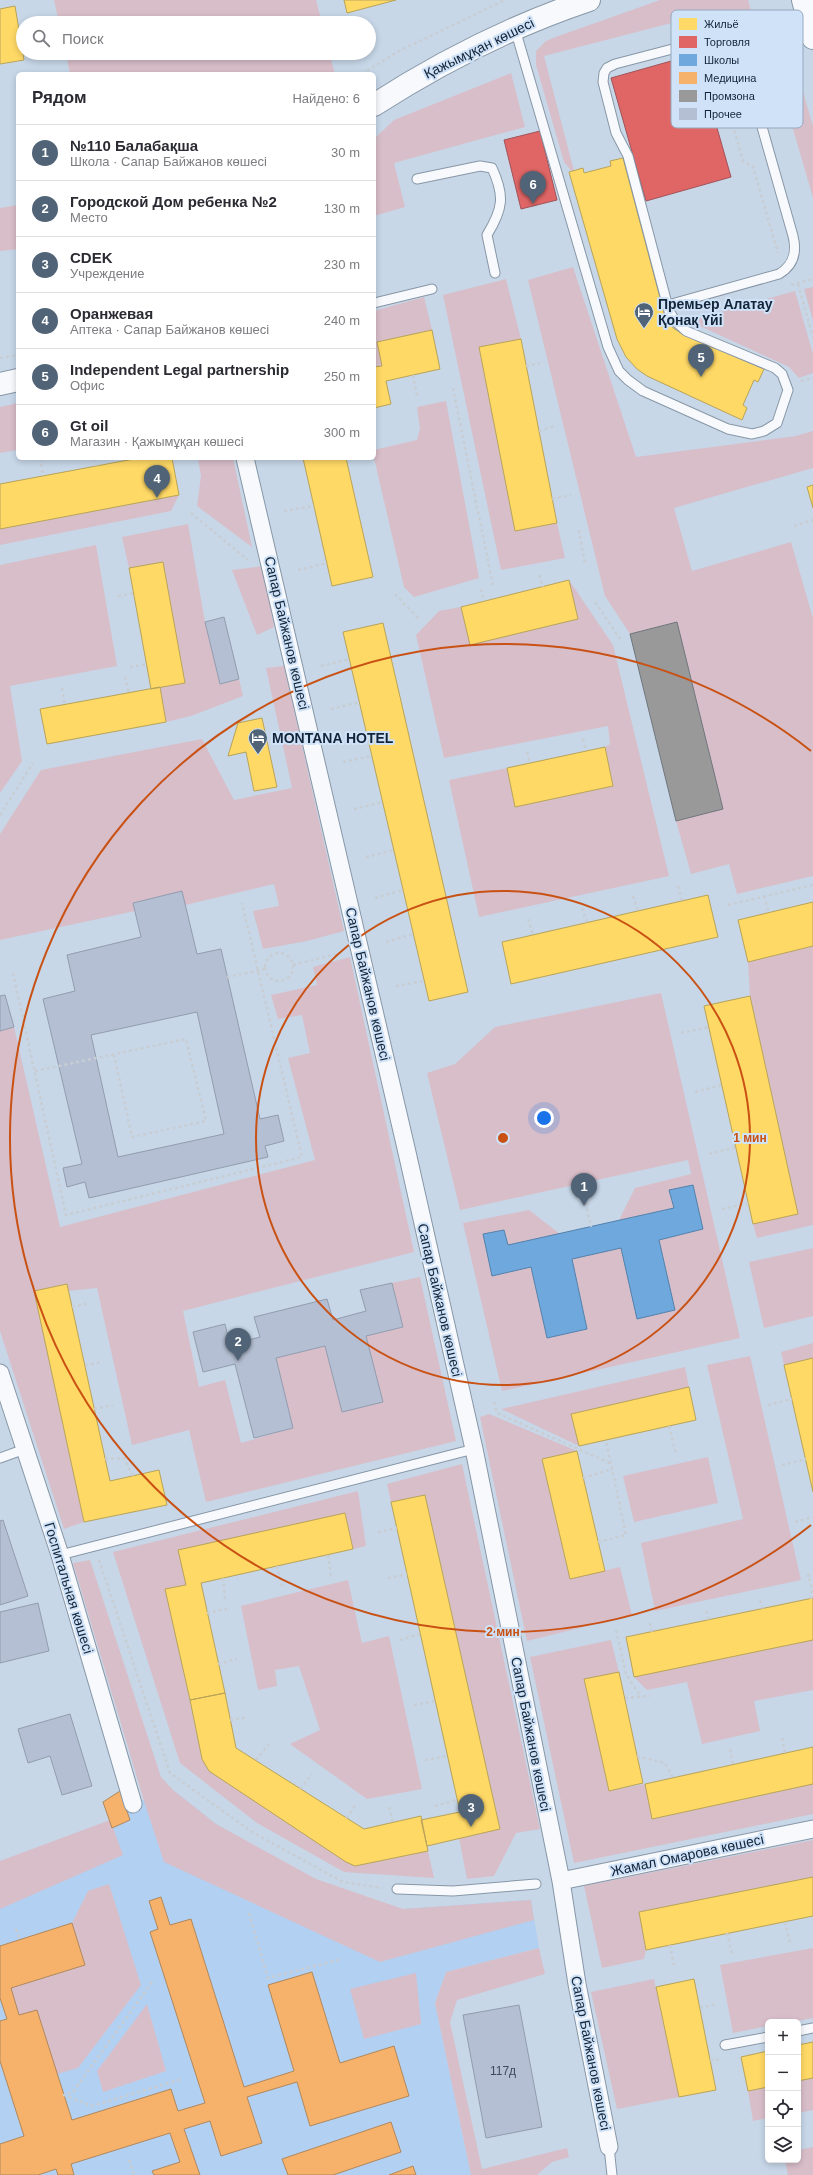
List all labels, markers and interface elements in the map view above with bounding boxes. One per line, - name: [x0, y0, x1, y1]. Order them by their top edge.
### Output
- legend: [671, 10, 803, 128]
- street label: Қажымұқан көшесі: [421, 14, 537, 82]
- search box: [16, 16, 376, 60]
- text: Жильё: [704, 18, 739, 30]
- icon: search: [30, 27, 52, 49]
- text: Поиск: [62, 30, 104, 47]
- text: Торговля: [704, 36, 750, 48]
- text: Школы: [704, 54, 739, 66]
- text: Медицина: [704, 72, 757, 84]
- text: Рядом: [32, 88, 87, 107]
- text: Промзона: [704, 90, 756, 102]
- text: Найдено: 6: [292, 91, 360, 106]
- text: Прочее: [704, 108, 742, 120]
- text: №110 Балабақша: [70, 137, 198, 154]
- text: 1: [41, 145, 49, 160]
- text: 30 m: [331, 145, 360, 160]
- text: Школа · Сапар Байжанов көшесі: [70, 154, 267, 169]
- pin: 6: [520, 171, 546, 204]
- text: Городской Дом ребенка №2: [70, 193, 277, 210]
- text: 2: [41, 201, 49, 216]
- text: 130 m: [324, 201, 360, 216]
- text: Место: [70, 210, 108, 225]
- text: CDEK: [70, 249, 113, 266]
- text: 3: [41, 257, 49, 272]
- text: 230 m: [324, 257, 360, 272]
- text: Учреждение: [70, 266, 145, 281]
- place label: Премьер Алатау Қонақ Үйі: [658, 296, 773, 328]
- hotel icon: Премьер Алатау Қонақ Үйі: [633, 301, 655, 329]
- text: Оранжевая: [70, 305, 153, 322]
- text: 4: [41, 313, 49, 328]
- text: 240 m: [324, 313, 360, 328]
- text: Аптека · Сапар Байжанов көшесі: [70, 322, 269, 337]
- pin: 5: [688, 344, 714, 377]
- text: Independent Legal partnership: [70, 361, 289, 378]
- text: 5: [41, 369, 49, 384]
- text: 250 m: [324, 369, 360, 384]
- text: Офис: [70, 378, 105, 393]
- text: Gt oil: [70, 417, 108, 434]
- text: 6: [41, 425, 49, 440]
- text: 300 m: [324, 425, 360, 440]
- text: Магазин · Қажымұқан көшесі: [70, 434, 244, 449]
- pin: 4: [144, 465, 170, 498]
- street label: Сапар Байжанов көшесі: [262, 555, 312, 711]
- hotel icon: MONTANA HOTEL: [247, 727, 269, 755]
- place label: MONTANA HOTEL: [272, 730, 394, 746]
- street label: Сапар Байжанов көшесі: [343, 906, 393, 1062]
- your location: [534, 1108, 554, 1128]
- centre of rings: [496, 1131, 510, 1145]
- text: 1 мин: [733, 1131, 767, 1145]
- pin: 1: [571, 1173, 597, 1206]
- street label: Сапар Байжанов көшесі: [415, 1222, 465, 1378]
- pin: 2: [225, 1328, 251, 1361]
- street label: Госпитальная көшесі: [41, 1520, 97, 1656]
- text: 2 мин: [486, 1625, 520, 1639]
- street label: Сапар Байжанов көшесі: [508, 1655, 554, 1813]
- pin: 3: [458, 1794, 484, 1827]
- street label: Жамал Омарова көшесі: [609, 1831, 765, 1879]
- street label: Сапар Байжанов көшесі: [568, 1974, 614, 2132]
- map controls: [765, 2019, 801, 2163]
- button: +: [765, 2019, 801, 2055]
- button: −: [765, 2055, 801, 2091]
- house number: 117д: [490, 2064, 516, 2078]
- button: locate: [765, 2091, 801, 2127]
- button: layers: [765, 2127, 801, 2163]

